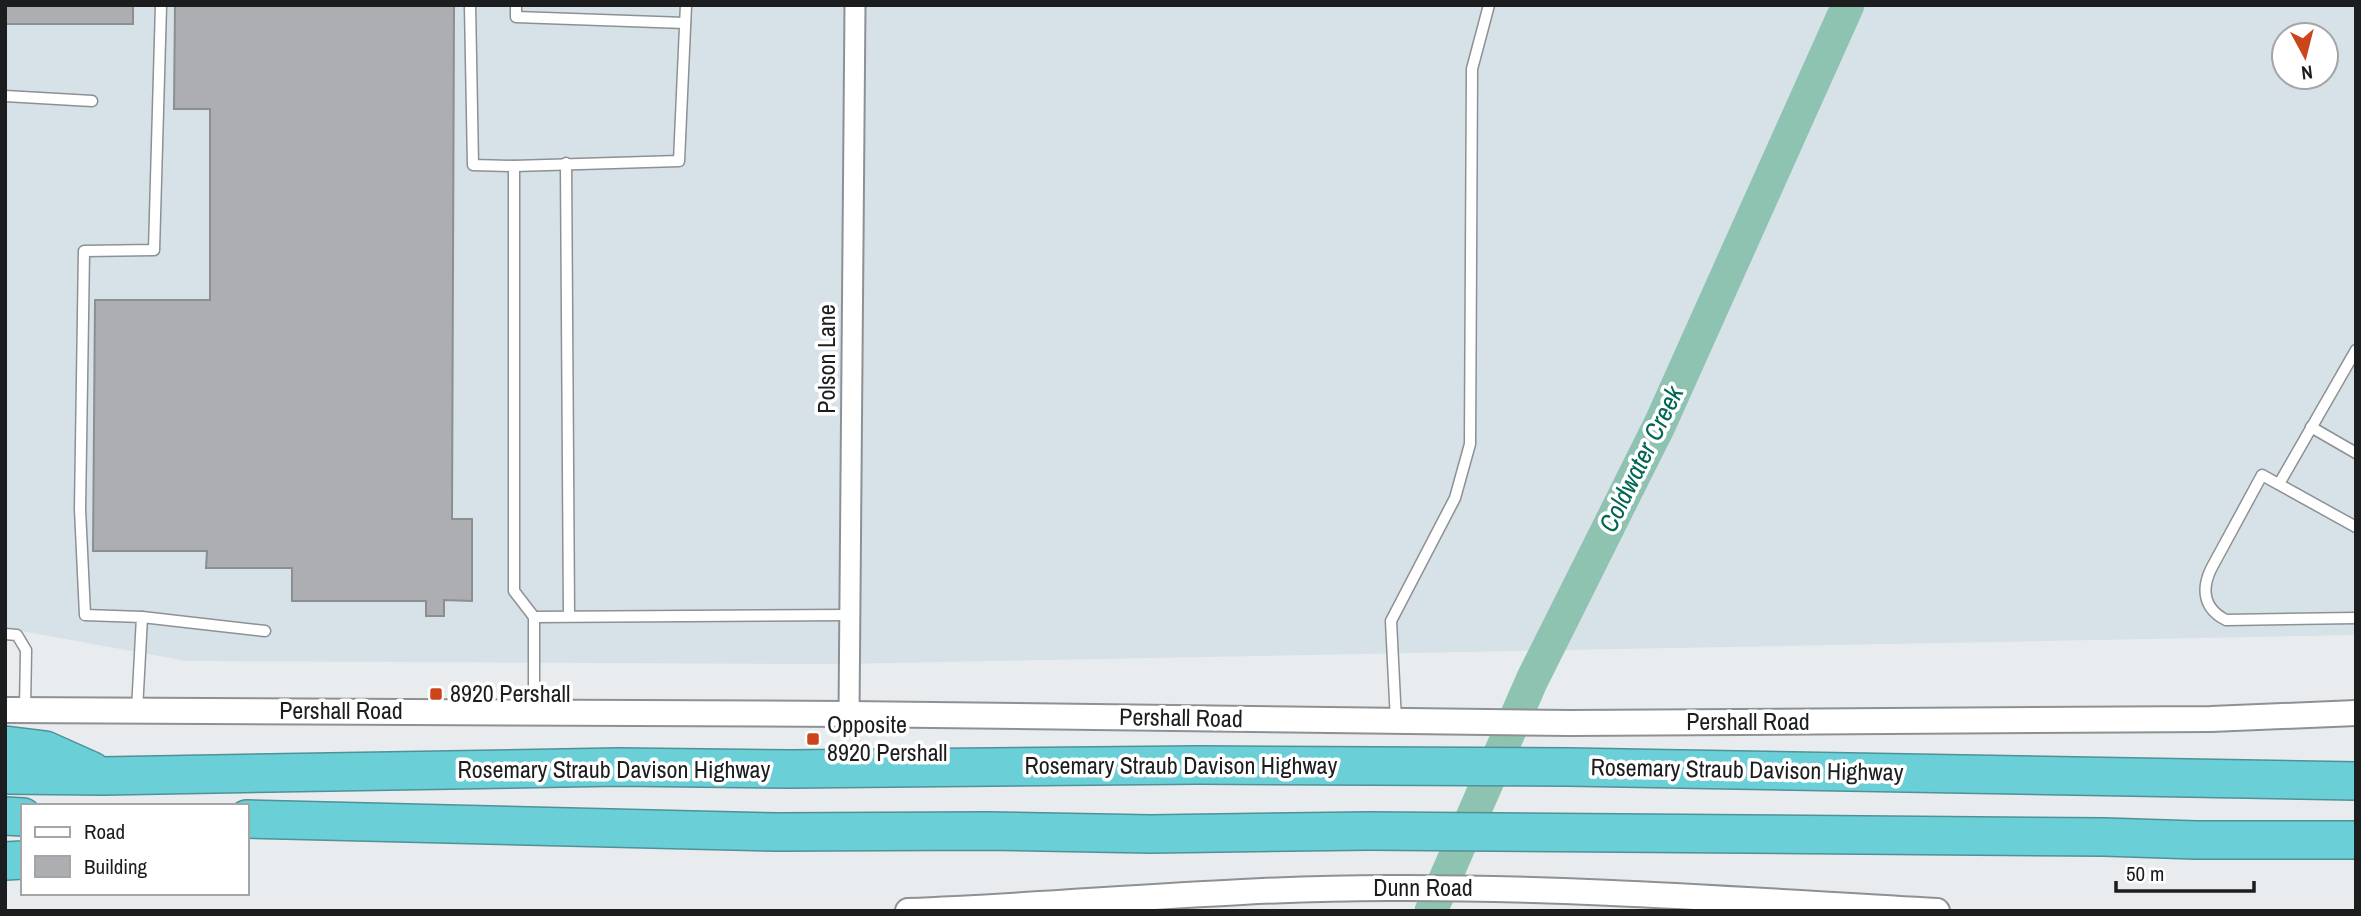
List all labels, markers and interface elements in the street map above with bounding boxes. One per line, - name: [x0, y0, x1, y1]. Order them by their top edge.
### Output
- north arrow: [2270, 21, 2340, 91]
- text: N: [2300, 59, 2314, 86]
- street label: Polson Lane: [810, 304, 842, 414]
- water label: Coldwater Creek: [1590, 379, 1692, 538]
- place label: 8920 Pershall: [450, 677, 570, 709]
- marker: 8920 Pershall: [428, 686, 444, 702]
- street label: Pershall Road: [279, 694, 403, 726]
- street label: Pershall Road: [1119, 700, 1243, 734]
- street label: Pershall Road: [1686, 705, 1810, 737]
- place label: Opposite 8920 Pershall: [827, 708, 947, 768]
- marker: Opposite 8920 Pershall: [805, 731, 821, 747]
- street label: Rosemary Straub Davison Highway: [1025, 749, 1338, 781]
- street label: Rosemary Straub Davison Highway: [1590, 750, 1904, 788]
- street label: Rosemary Straub Davison Highway: [458, 753, 771, 785]
- legend: [21, 804, 248, 895]
- text: Road: [84, 817, 125, 846]
- scale bar: [2116, 850, 2254, 894]
- text: Building: [84, 852, 148, 881]
- text: 50 m: [2126, 859, 2164, 888]
- street label: Dunn Road: [1373, 871, 1473, 903]

